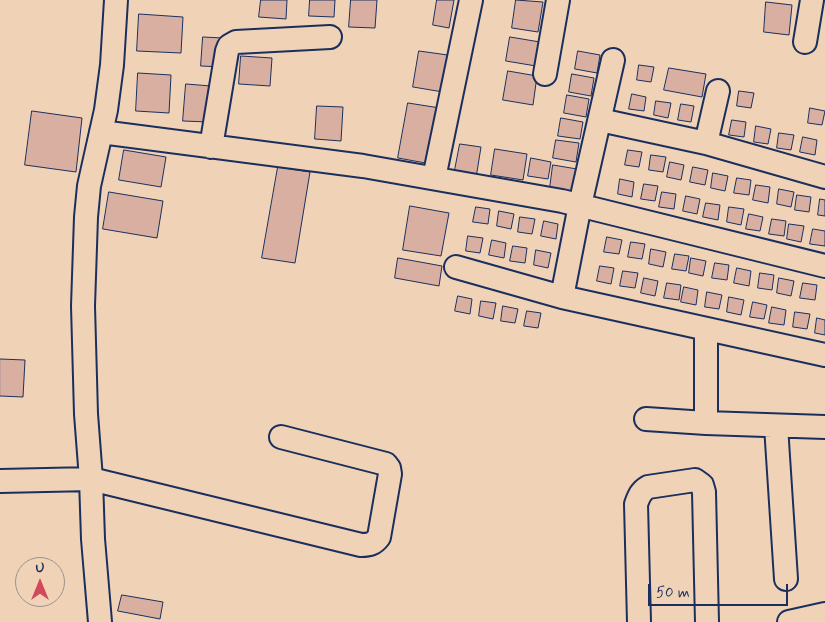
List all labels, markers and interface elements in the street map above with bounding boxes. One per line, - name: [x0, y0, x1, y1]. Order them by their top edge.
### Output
- north arrow: [15, 557, 65, 607]
- text: U: [35, 559, 45, 577]
- scale bar: [650, 574, 790, 606]
- text: 50 m: [656, 583, 690, 603]

